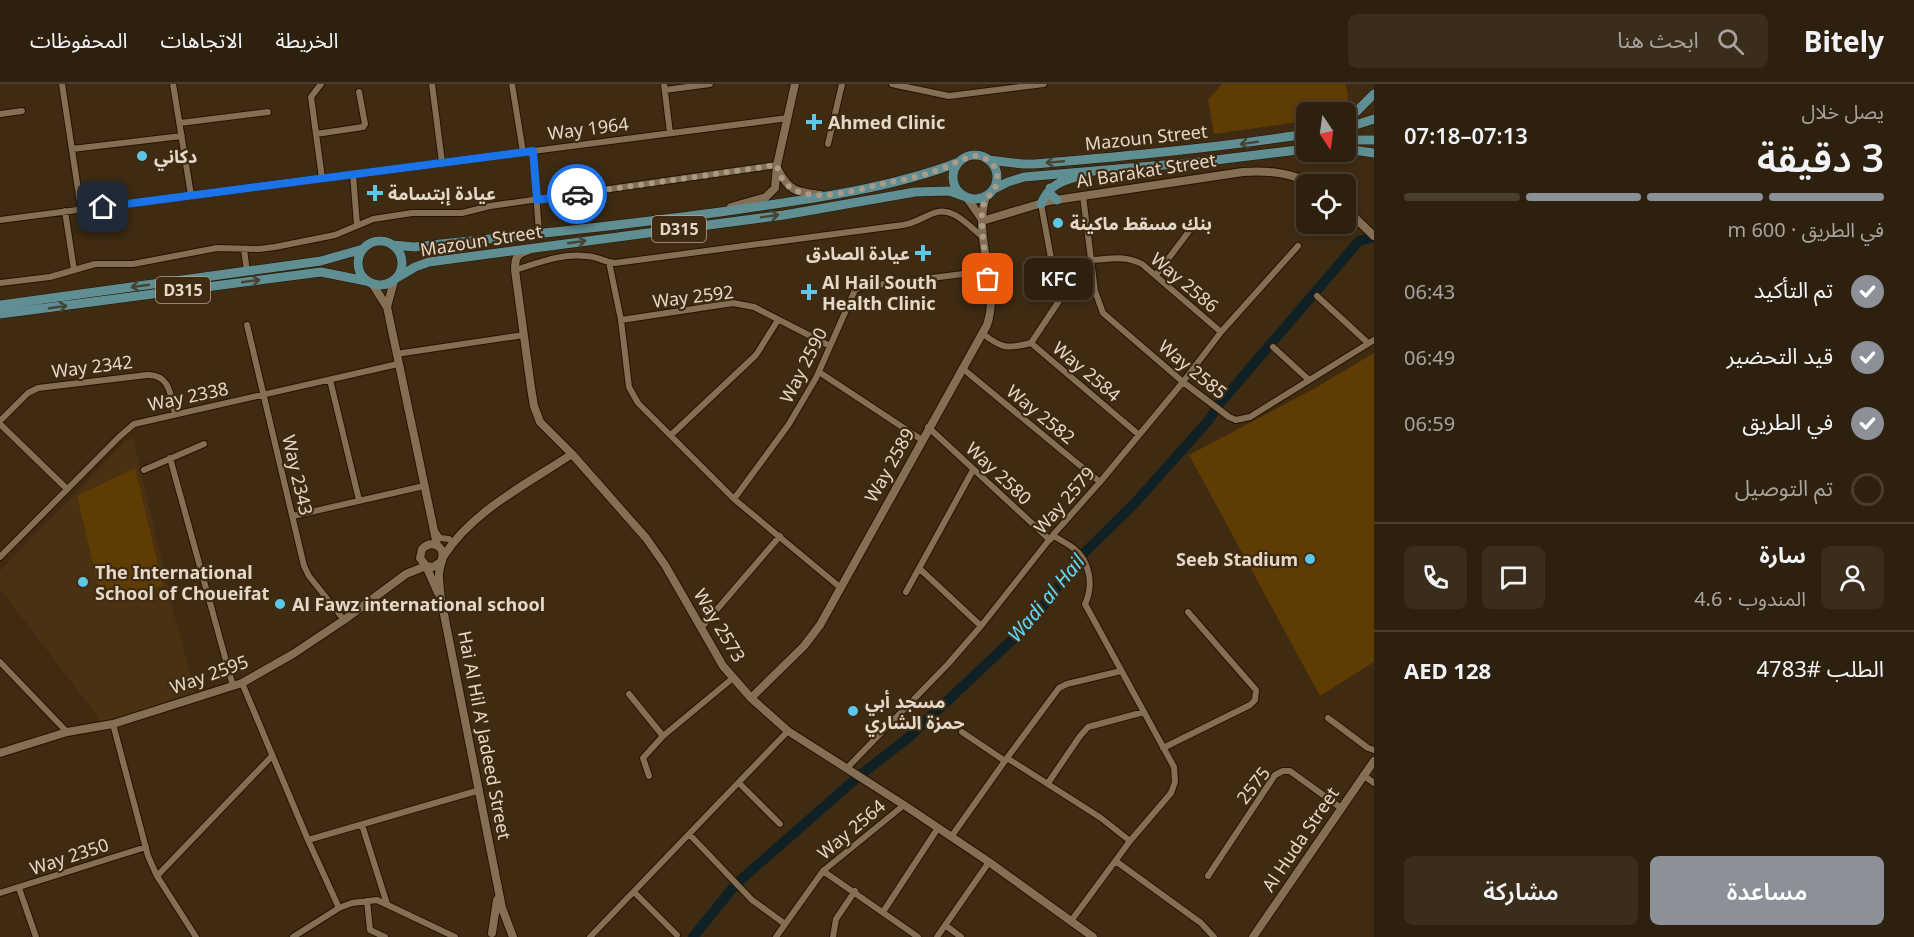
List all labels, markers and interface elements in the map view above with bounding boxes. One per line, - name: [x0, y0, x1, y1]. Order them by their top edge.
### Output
- search box: [1348, 14, 1768, 68]
- text: Bitely: [1804, 22, 1884, 60]
- text: ابحث هنا: [1617, 24, 1699, 54]
- icon: search: [1714, 25, 1747, 58]
- text: المحفوظات: [30, 26, 127, 54]
- text: الاتجاهات: [160, 26, 242, 54]
- text: الخريطة: [275, 26, 338, 54]
- text: يصل خلال: [1802, 98, 1884, 125]
- north arrow: [1296, 102, 1356, 162]
- map controls: [1296, 102, 1356, 234]
- place label: Ahmed Clinic: [828, 110, 945, 134]
- street label: Way 1964: [546, 111, 630, 145]
- marker: Ahmed Clinic: [805, 113, 823, 131]
- street label: Mazoun Street: [1084, 119, 1209, 155]
- text: 07:13–07:18: [1404, 120, 1528, 150]
- text: 3 دقيقة: [1757, 130, 1884, 183]
- one-way arrow: [1239, 137, 1259, 148]
- place label: دكاني: [154, 144, 197, 171]
- street label: Al Barakat Street: [1075, 147, 1218, 193]
- marker: دكاني: [135, 149, 149, 163]
- one-way arrow: [1045, 157, 1065, 168]
- courier: [547, 164, 607, 224]
- button: locate: [1296, 174, 1356, 234]
- icon: car: [561, 178, 594, 211]
- pin: [77, 181, 128, 232]
- place label: عيادة إبتسامة: [388, 181, 496, 206]
- marker: عيادة إبتسامة: [366, 184, 384, 202]
- icon: home: [86, 190, 119, 223]
- one-way arrow: [760, 211, 780, 222]
- place label: بنك مسقط ماكينة: [1070, 211, 1212, 235]
- road number: D315: [652, 216, 706, 242]
- marker: بنك مسقط ماكينة: [1051, 216, 1065, 230]
- text: في الطريق · 600 m: [1728, 216, 1884, 243]
- street label: Mazoun Street: [418, 218, 544, 261]
- one-way arrow: [567, 237, 586, 248]
- place label: عيادة الصادق: [806, 241, 910, 265]
- marker: عيادة الصادق: [914, 244, 932, 262]
- street label: Way 2586: [1146, 247, 1224, 317]
- pin: [962, 253, 1013, 304]
- callout: KFC: [1024, 258, 1093, 300]
- icon: bag: [971, 262, 1004, 295]
- text: KFC: [1040, 265, 1077, 292]
- place label: Al Hail South Health Clinic: [822, 270, 937, 315]
- text: تم التأكيد: [1754, 274, 1833, 304]
- one-way arrow: [241, 275, 261, 286]
- icon: check: [1851, 275, 1884, 308]
- road number: D315: [156, 277, 210, 303]
- text: 06:43: [1404, 278, 1455, 305]
- street label: Way 2592: [651, 279, 735, 313]
- one-way arrow: [131, 281, 151, 292]
- marker: Al Hail South Health Clinic: [800, 283, 818, 301]
- one-way arrow: [48, 301, 67, 312]
- street label: Way 2590: [774, 323, 832, 407]
- street label: Way 2585: [1154, 334, 1232, 404]
- street label: Way 2584: [1048, 336, 1126, 406]
- text: قيد التحضير: [1727, 340, 1833, 370]
- icon: check: [1851, 341, 1884, 374]
- text: 06:49: [1404, 344, 1455, 371]
- street label: Way 2342: [50, 349, 134, 383]
- street label: Way 2338: [146, 376, 230, 416]
- street label: Way 2582: [1002, 379, 1080, 449]
- text: في الطريق: [1742, 406, 1833, 436]
- icon: check: [1851, 407, 1884, 440]
- text: 06:59: [1404, 410, 1455, 437]
- street label: Way 2589: [859, 424, 919, 506]
- street label: Way 2343: [277, 433, 319, 517]
- street label: Way 2580: [961, 436, 1037, 510]
- street label: Way 2579: [1028, 461, 1100, 539]
- text: تم التوصيل: [1735, 472, 1833, 502]
- text: سارة: [1760, 539, 1806, 569]
- button: phone: [1404, 546, 1467, 609]
- button: chat: [1482, 546, 1545, 609]
- button: person: [1821, 546, 1884, 609]
- place label: Seeb Stadium: [1176, 547, 1298, 571]
- water label: Wadi al Hail: [1001, 548, 1091, 648]
- marker: Seeb Stadium: [1303, 552, 1317, 566]
- place label: The International School of Choueifat: [95, 560, 269, 605]
- marker: The International School of Choueifat: [76, 575, 90, 589]
- street label: Way 2573: [689, 584, 751, 666]
- text: المندوب · 4.6: [1694, 585, 1806, 612]
- place label: Al Fawz international school: [292, 592, 545, 616]
- marker: Al Fawz international school: [273, 597, 287, 611]
- street label: Hai Al Hil A' Jadeed Street: [453, 629, 517, 842]
- street label: Way 2595: [167, 649, 251, 699]
- text: الطلب #4783: [1757, 653, 1884, 683]
- text: AED 128: [1404, 655, 1491, 685]
- place label: مسجد أبي حمزة الشاري: [865, 689, 965, 737]
- marker: مسجد أبي حمزة الشاري: [846, 704, 860, 718]
- street label: 2575: [1231, 761, 1275, 809]
- street label: Al Huda Street: [1256, 782, 1344, 896]
- street label: Way 2564: [812, 794, 890, 864]
- street label: Way 2350: [27, 832, 111, 880]
- button: مشاركة: [1404, 856, 1638, 925]
- button: مساعدة: [1650, 856, 1884, 925]

